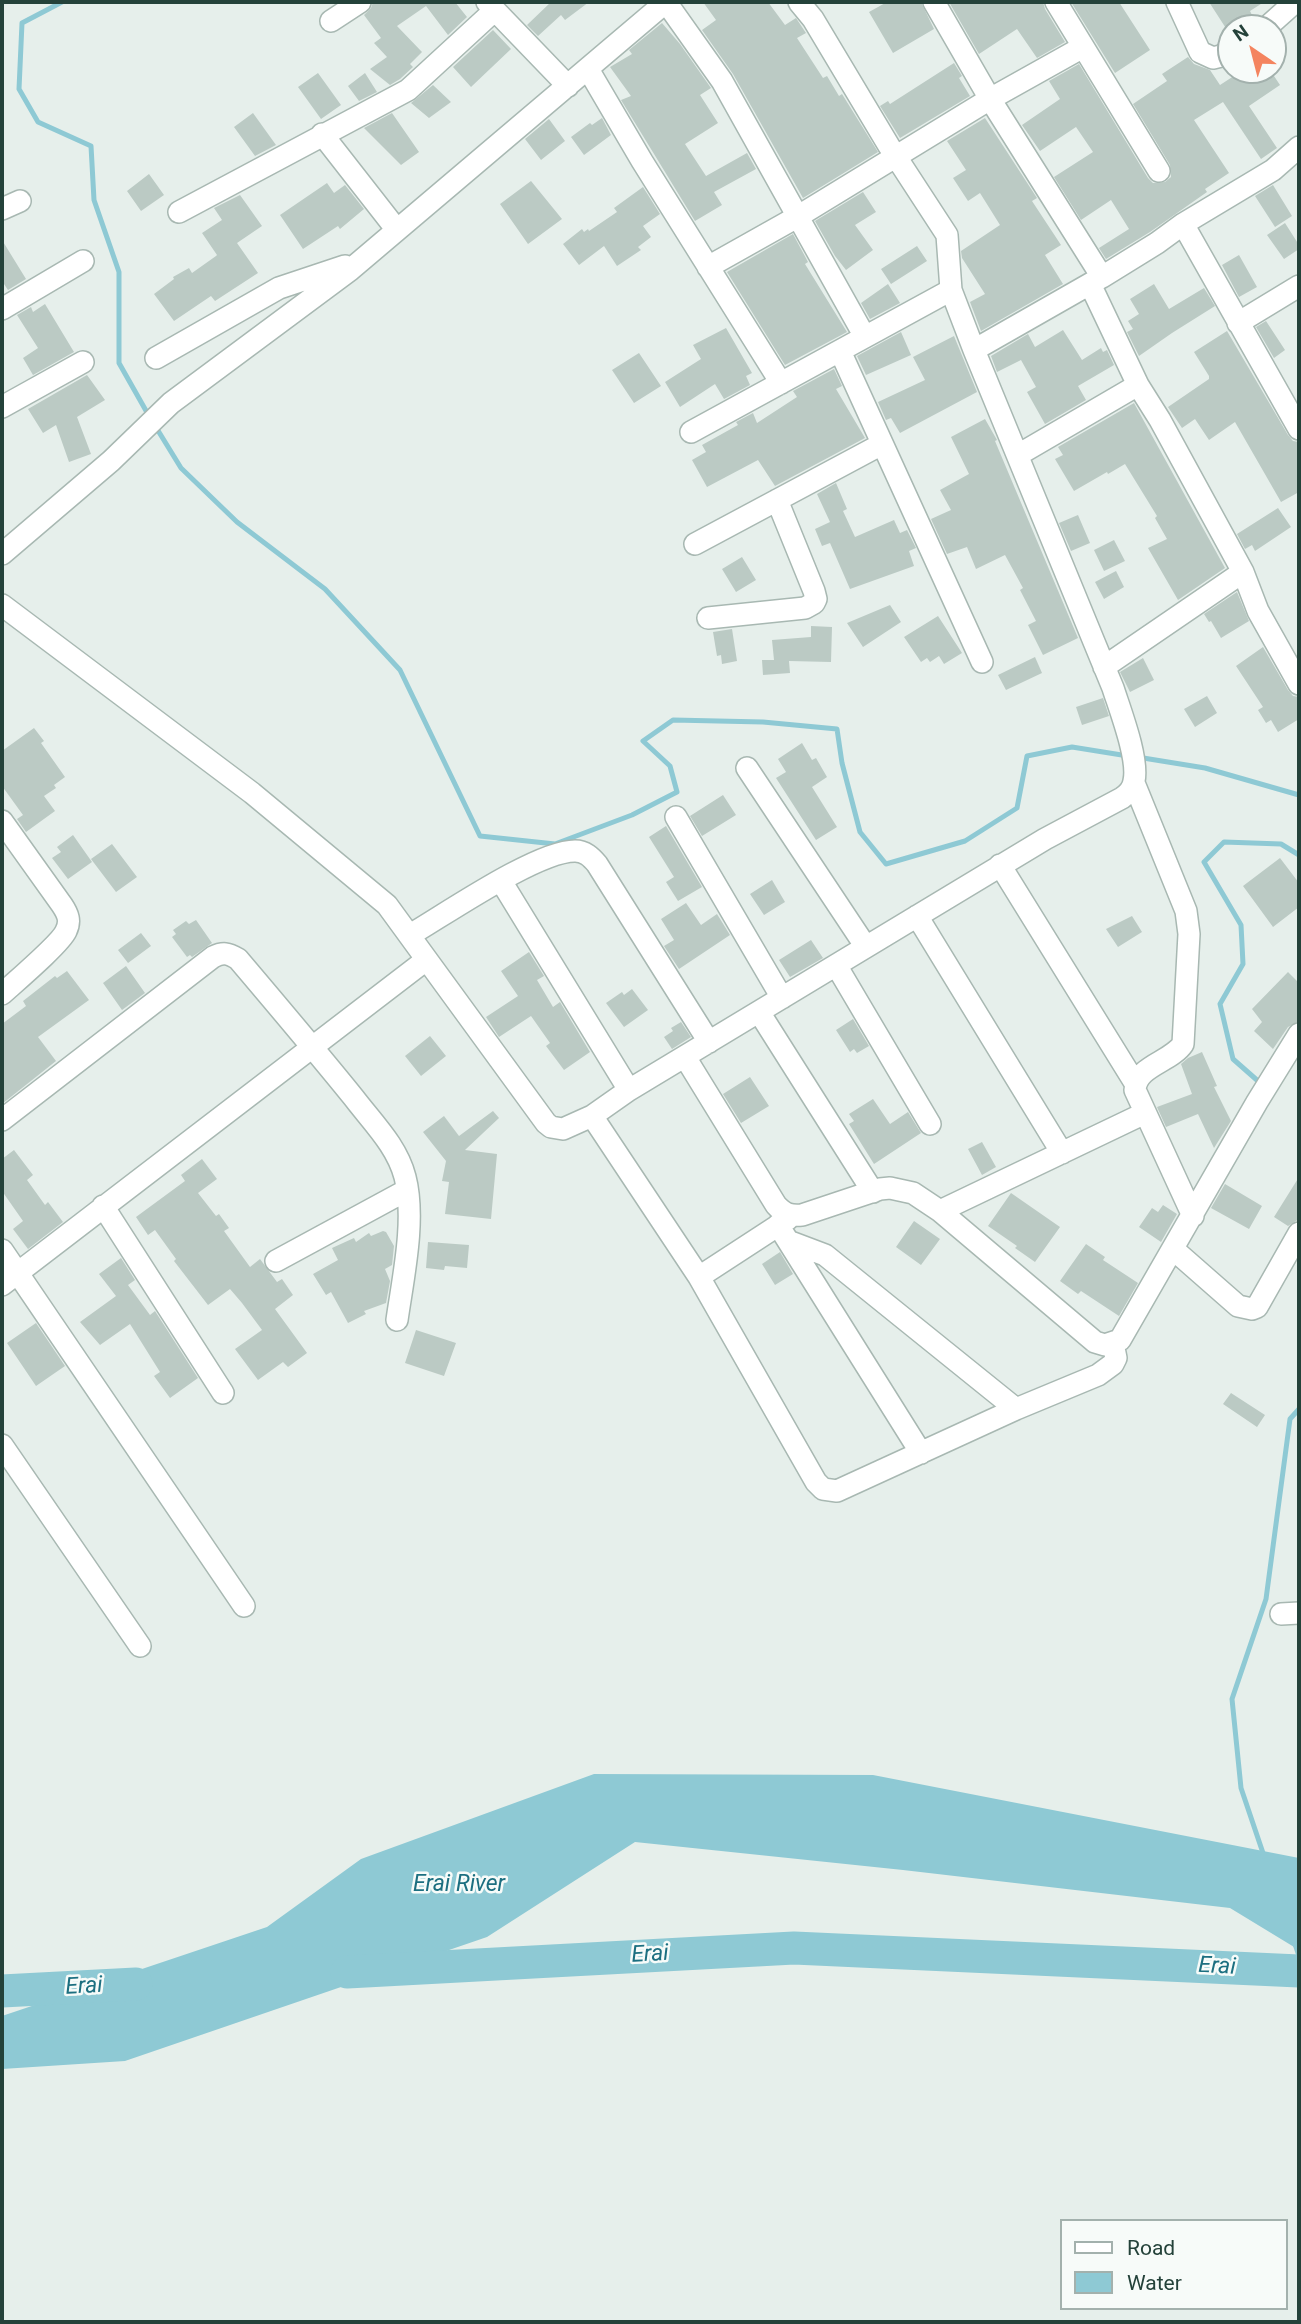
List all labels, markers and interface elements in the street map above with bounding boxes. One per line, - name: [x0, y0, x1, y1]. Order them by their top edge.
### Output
- north arrow: [1217, 14, 1287, 84]
- text: N: [1229, 20, 1253, 46]
- water label: Erai River: [413, 1871, 505, 1899]
- water label: Erai: [631, 1940, 669, 1970]
- water label: Erai: [1198, 1952, 1236, 1982]
- water label: Erai: [65, 1972, 103, 2002]
- legend: [1060, 2219, 1287, 2310]
- text: Road: [1127, 2236, 1175, 2260]
- text: Water: [1127, 2271, 1182, 2295]

